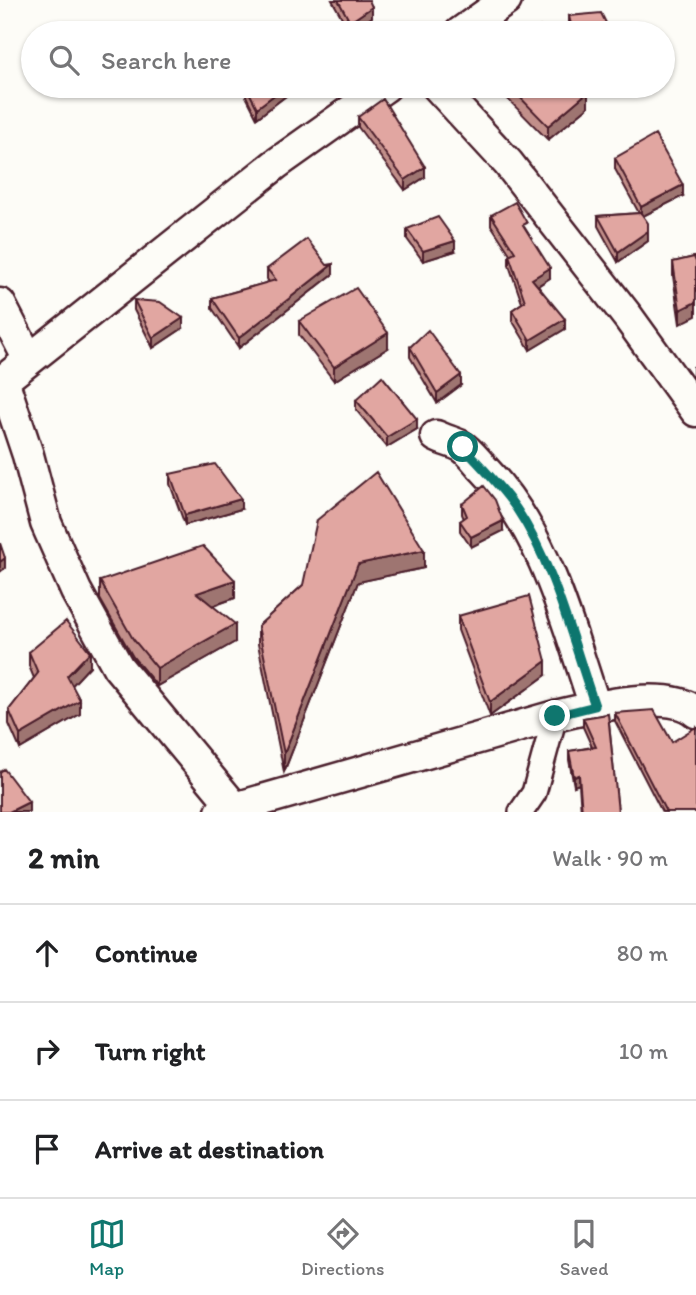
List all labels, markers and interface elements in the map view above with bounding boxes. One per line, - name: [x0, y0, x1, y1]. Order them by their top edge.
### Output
- search box: [21, 21, 675, 98]
- icon: search: [45, 41, 83, 79]
- text: Search here: [101, 44, 231, 76]
- route start: [447, 431, 478, 462]
- route end: [539, 700, 570, 731]
- text: 2 min: [28, 839, 99, 876]
- text: Walk · 90 m: [552, 844, 668, 872]
- icon: ahead: [28, 934, 66, 972]
- text: Continue: [95, 937, 198, 969]
- text: 80 m: [617, 939, 668, 967]
- icon: right: [28, 1032, 66, 1070]
- text: Turn right: [95, 1035, 206, 1067]
- text: 10 m: [619, 1037, 668, 1065]
- icon: arrive: [28, 1130, 66, 1168]
- text: Arrive at destination: [95, 1133, 324, 1165]
- tab: Map: [88, 1215, 126, 1280]
- tab: Directions: [301, 1215, 385, 1280]
- tab: Saved: [560, 1215, 608, 1280]

